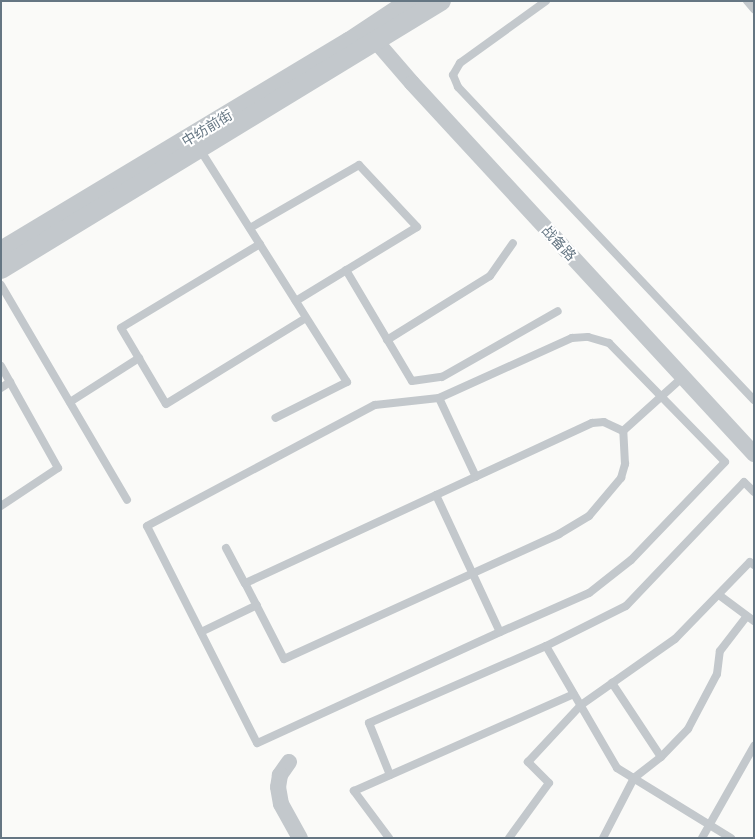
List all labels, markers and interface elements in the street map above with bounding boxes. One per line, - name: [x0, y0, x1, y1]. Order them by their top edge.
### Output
- street label: 中纺前街: [179, 106, 235, 150]
- street label: 战备路: [539, 222, 579, 264]

